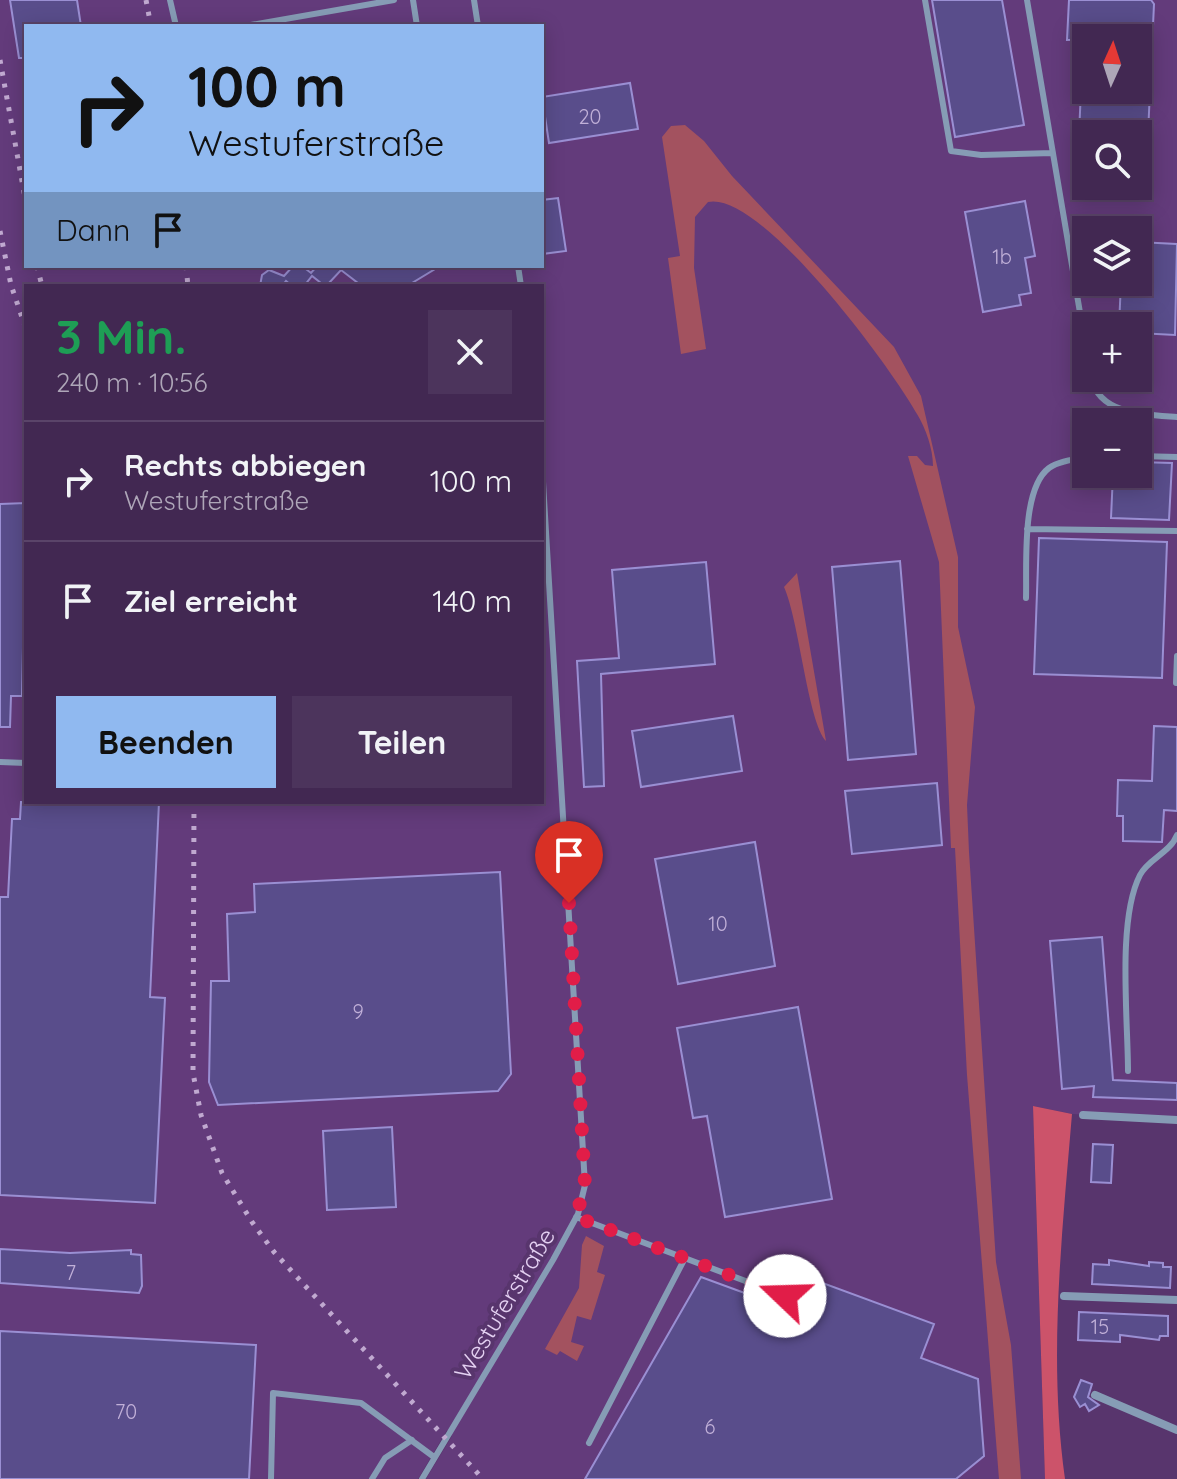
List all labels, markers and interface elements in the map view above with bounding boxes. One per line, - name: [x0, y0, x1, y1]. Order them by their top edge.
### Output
- north arrow: [1072, 24, 1152, 104]
- map controls: [1072, 24, 1152, 488]
- text: 100 m: [188, 51, 346, 121]
- icon: right: [56, 56, 160, 160]
- house number: 20: [579, 104, 601, 129]
- text: Westuferstraße: [188, 120, 444, 165]
- button: search: [1072, 120, 1152, 200]
- icon: arrive: [146, 208, 190, 252]
- text: Dann: [56, 211, 130, 249]
- button: layers: [1072, 216, 1152, 296]
- house number: 1b: [992, 244, 1012, 269]
- text: 3 Min.: [56, 306, 186, 366]
- button: close: [428, 310, 512, 394]
- button: +: [1072, 312, 1152, 392]
- text: 240 m · 10:56: [56, 366, 207, 399]
- button: −: [1072, 408, 1152, 488]
- text: Rechts abbiegen: [124, 446, 366, 484]
- icon: right: [56, 459, 100, 503]
- text: 100 m: [430, 462, 512, 500]
- text: Westuferstraße: [124, 484, 309, 517]
- icon: arrive: [56, 579, 100, 623]
- text: Ziel erreicht: [124, 582, 298, 620]
- text: 140 m: [432, 582, 512, 620]
- button: Beenden: [56, 696, 276, 788]
- button: Teilen: [292, 696, 512, 788]
- pin: [535, 821, 603, 903]
- icon: arrive: [547, 833, 591, 877]
- house number: 10: [708, 911, 728, 936]
- house number: 9: [352, 999, 364, 1024]
- street label: Westuferstraße: [447, 1222, 561, 1384]
- position arrow: [743, 1254, 827, 1338]
- house number: 7: [66, 1260, 76, 1285]
- house number: 15: [1091, 1314, 1109, 1339]
- house number: 70: [115, 1399, 137, 1424]
- house number: 6: [705, 1414, 716, 1439]

